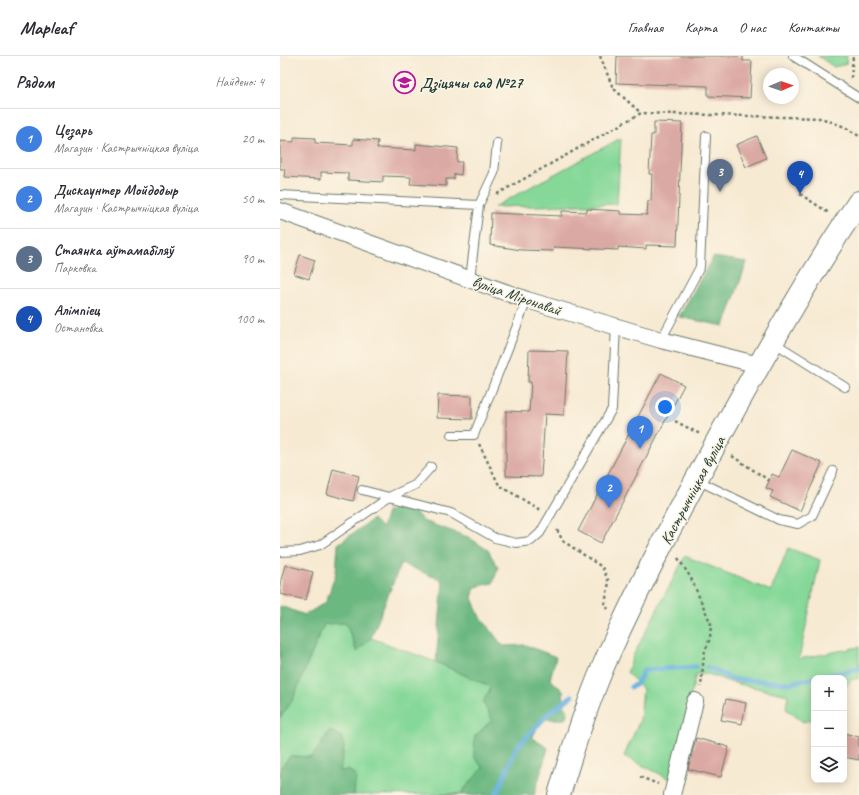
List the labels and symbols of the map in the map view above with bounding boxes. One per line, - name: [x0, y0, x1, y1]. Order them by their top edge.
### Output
- north arrow: [763, 68, 799, 104]
- school or university icon: Дзіцячы сад №27: [392, 69, 418, 95]
- place label: Дзіцячы сад №27: [420, 73, 524, 93]
- pin: 3: [707, 159, 733, 192]
- pin: 4: [787, 161, 813, 194]
- street label: вуліца Міронавай: [470, 271, 565, 321]
- your location: [655, 397, 675, 417]
- pin: 1: [627, 416, 653, 449]
- street label: Кастрычніцкая вуліца: [656, 432, 730, 548]
- pin: 2: [596, 475, 622, 508]

